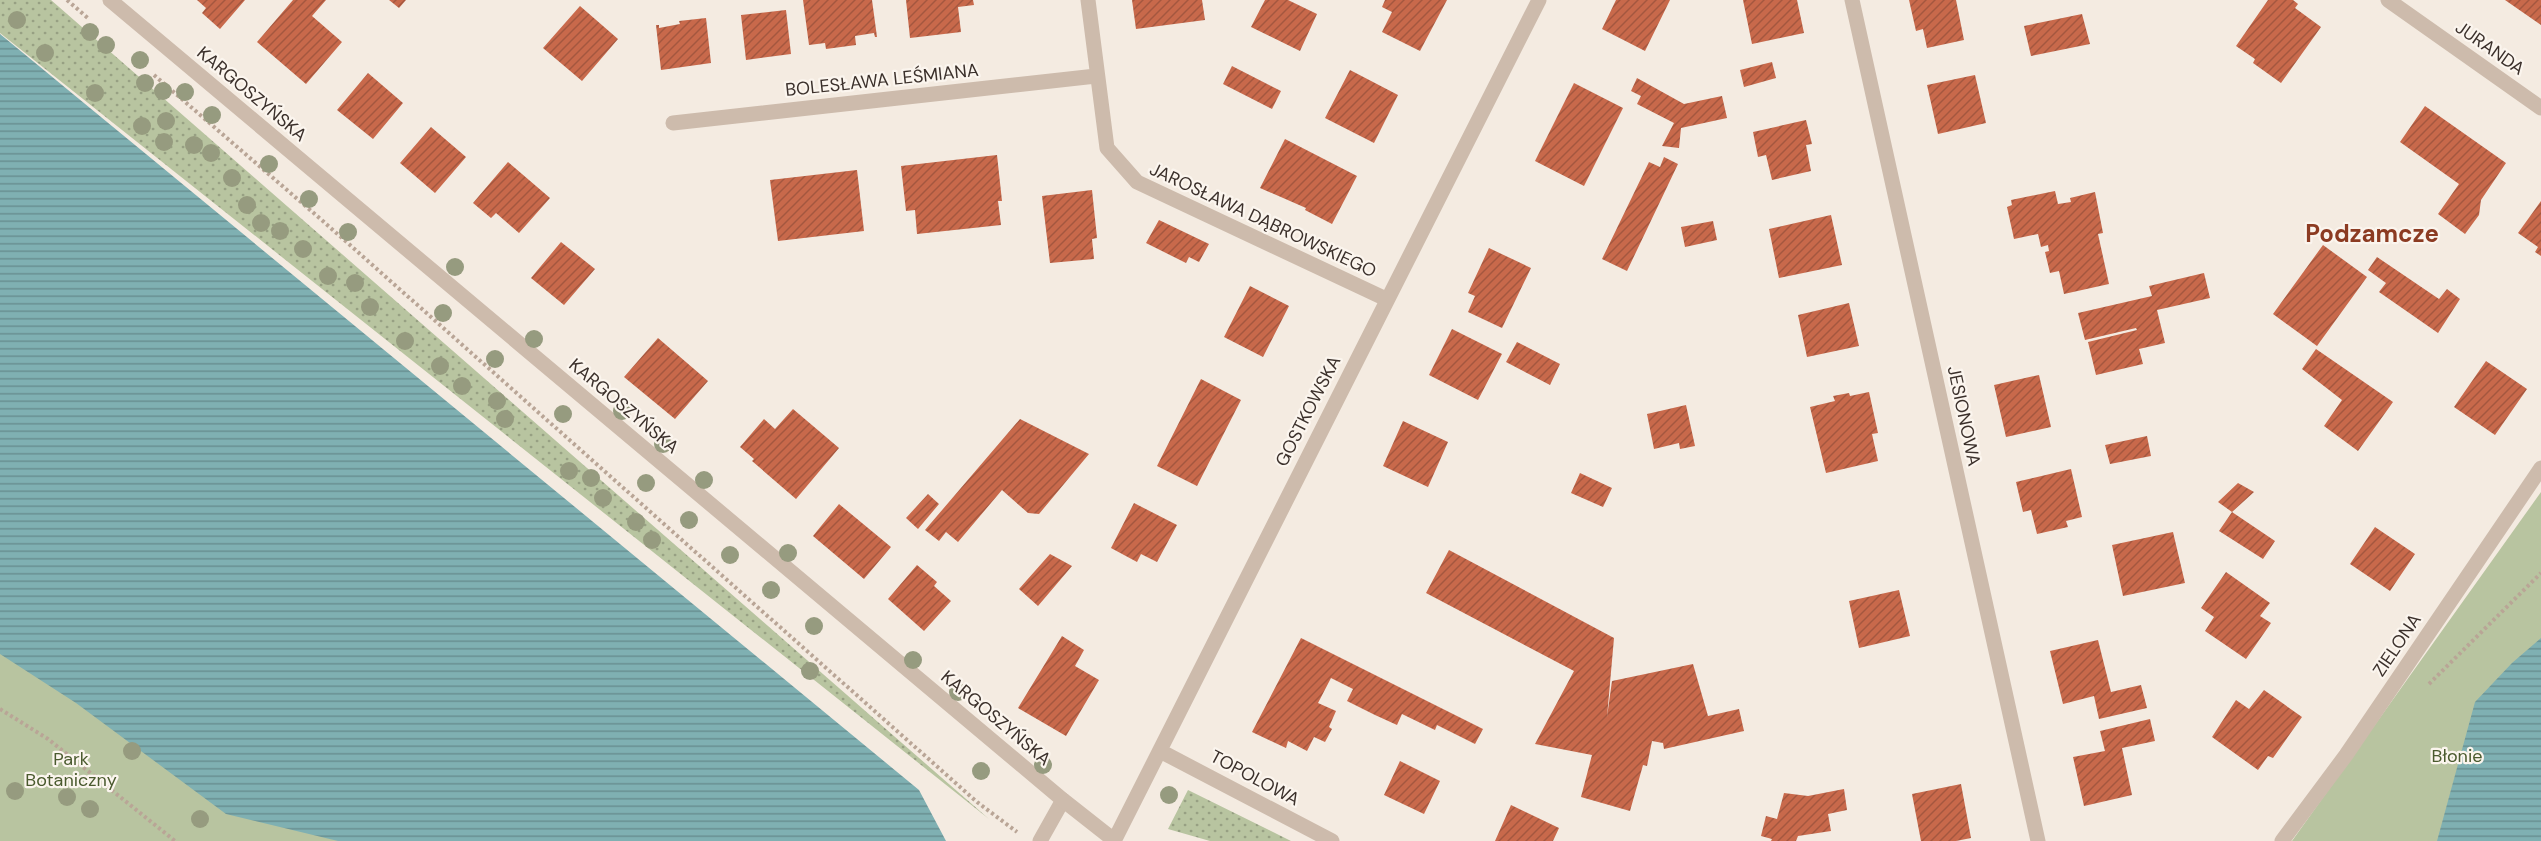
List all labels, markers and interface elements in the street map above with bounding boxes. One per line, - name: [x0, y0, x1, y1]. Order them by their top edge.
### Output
- street label: JURANDA: [2451, 15, 2529, 81]
- street label: KARGOSZYŃSKA: [192, 41, 312, 147]
- street label: BOLESŁAWA LEŚMIANA: [784, 58, 980, 102]
- street label: JAROSŁAWA DĄBROWSKIEGO: [1146, 157, 1380, 283]
- district label: Podzamcze: [2305, 218, 2439, 249]
- street label: GOSTKOWSKA: [1270, 352, 1346, 470]
- street label: KARGOSZYŃSKA: [564, 353, 684, 459]
- street label: JESIONOWA: [1942, 364, 1986, 468]
- street label: ZIELONA: [2367, 609, 2427, 681]
- street label: KARGOSZYŃSKA: [936, 665, 1056, 771]
- street label: TOPOLOWA: [1206, 744, 1304, 812]
- park label: Błonie: [2432, 744, 2482, 768]
- park label: Park Botaniczny: [25, 747, 117, 792]

